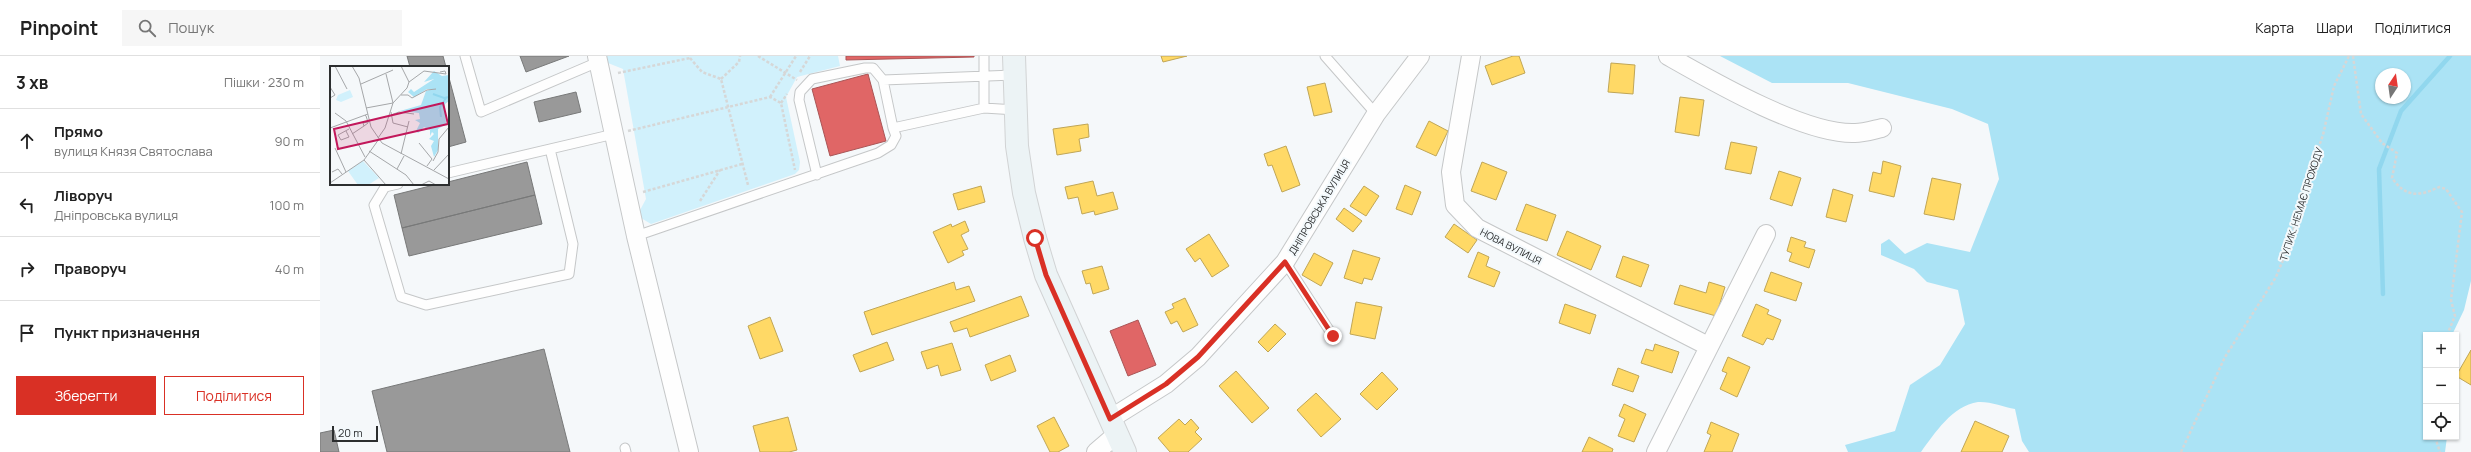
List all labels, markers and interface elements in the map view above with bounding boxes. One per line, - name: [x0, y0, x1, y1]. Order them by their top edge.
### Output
- search box: [122, 10, 402, 46]
- text: Pinpoint: [20, 15, 98, 41]
- icon: search: [136, 17, 158, 39]
- text: Пошук: [168, 17, 214, 38]
- text: Карта: [2255, 18, 2294, 37]
- text: Шари: [2316, 18, 2353, 37]
- text: Поділитися: [2375, 18, 2451, 37]
- inset map: [330, 66, 449, 185]
- north arrow: [2375, 68, 2411, 104]
- text: 3 хв: [16, 71, 48, 94]
- text: Пішки · 230 m: [224, 73, 304, 91]
- text: Прямо: [54, 121, 103, 142]
- icon: ahead: [16, 130, 38, 152]
- text: 90 m: [274, 132, 304, 150]
- text: вулиця Князя Святослава: [54, 142, 213, 160]
- street label: ТУПИК. НЕМАЄ ПРОХОДУ: [2276, 145, 2326, 263]
- street label: ДНІПРОВСЬКА ВУЛИЦЯ: [1285, 157, 1353, 257]
- text: Ліворуч: [54, 185, 113, 206]
- icon: left: [16, 194, 38, 216]
- text: 100 m: [269, 196, 304, 214]
- text: Дніпровська вулиця: [54, 206, 178, 224]
- street label: НОВА ВУЛИЦЯ: [1478, 225, 1544, 267]
- route start: [1026, 229, 1044, 247]
- icon: right: [16, 258, 38, 280]
- text: Праворуч: [54, 258, 126, 279]
- text: 40 m: [275, 260, 304, 278]
- icon: arrive: [16, 322, 38, 344]
- text: Пункт призначення: [54, 322, 200, 343]
- route end: [1324, 327, 1342, 345]
- map controls: [2423, 332, 2459, 440]
- button: +: [2423, 332, 2459, 368]
- button: −: [2423, 368, 2459, 404]
- button: Зберегти: [16, 376, 156, 415]
- button: Поділитися: [164, 376, 304, 415]
- button: locate: [2423, 404, 2459, 440]
- scale bar: [332, 424, 378, 443]
- text: 20 m: [338, 425, 363, 440]

